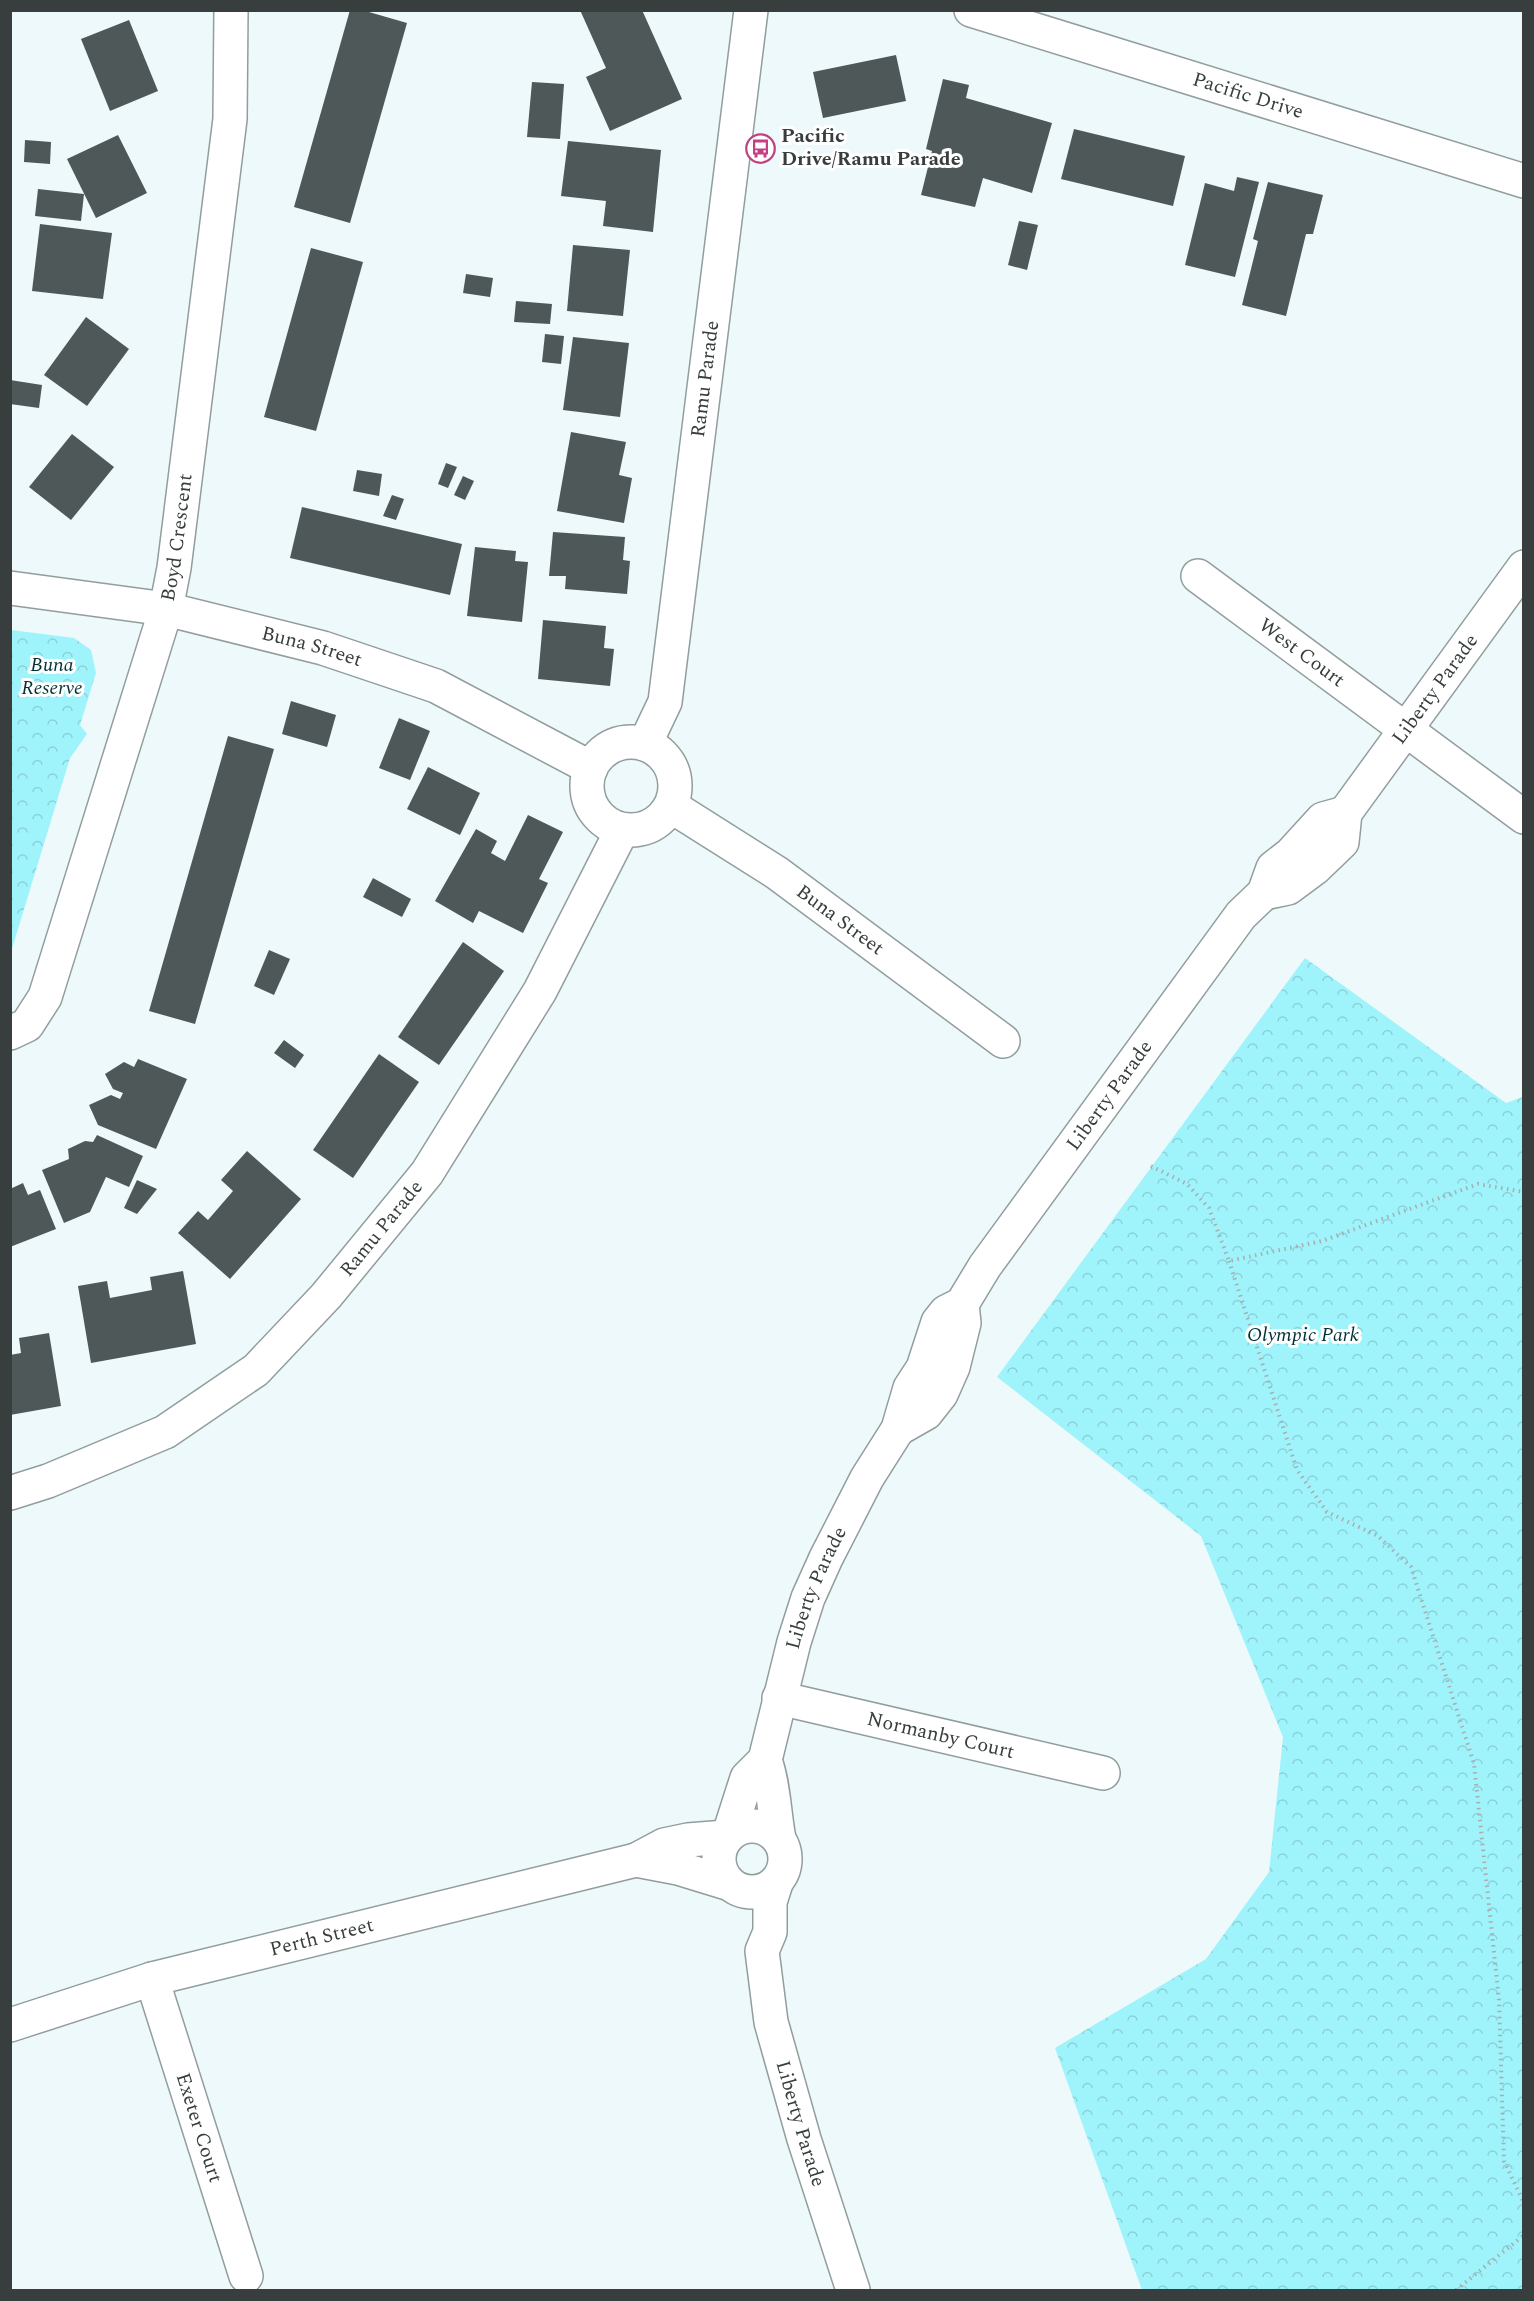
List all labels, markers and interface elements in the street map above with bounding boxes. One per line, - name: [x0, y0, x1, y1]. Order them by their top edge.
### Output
- street label: Pacific Drive: [1189, 64, 1307, 127]
- place label: Pacific Drive/Ramu Parade: [781, 121, 961, 174]
- bus stop icon: Pacific Drive/Ramu Parade: [744, 132, 776, 164]
- street label: Ramu Parade: [683, 319, 727, 439]
- street label: Boyd Crescent: [153, 472, 201, 604]
- street label: West Court: [1252, 611, 1351, 695]
- street label: Buna Street: [258, 618, 366, 675]
- street label: Liberty Parade: [1385, 627, 1486, 751]
- park label: Buna Reserve: [21, 650, 83, 703]
- street label: Buna Street: [790, 877, 890, 963]
- street label: Liberty Parade: [1059, 1034, 1160, 1157]
- street label: Ramu Parade: [333, 1174, 430, 1283]
- park label: Olympic Park: [1247, 1320, 1360, 1350]
- street label: Liberty Parade: [778, 1521, 855, 1652]
- street label: Normanby Court: [864, 1704, 1017, 1767]
- street label: Perth Street: [266, 1910, 377, 1965]
- street label: Liberty Parade: [768, 2057, 834, 2191]
- street label: Exeter Court: [168, 2069, 231, 2187]

